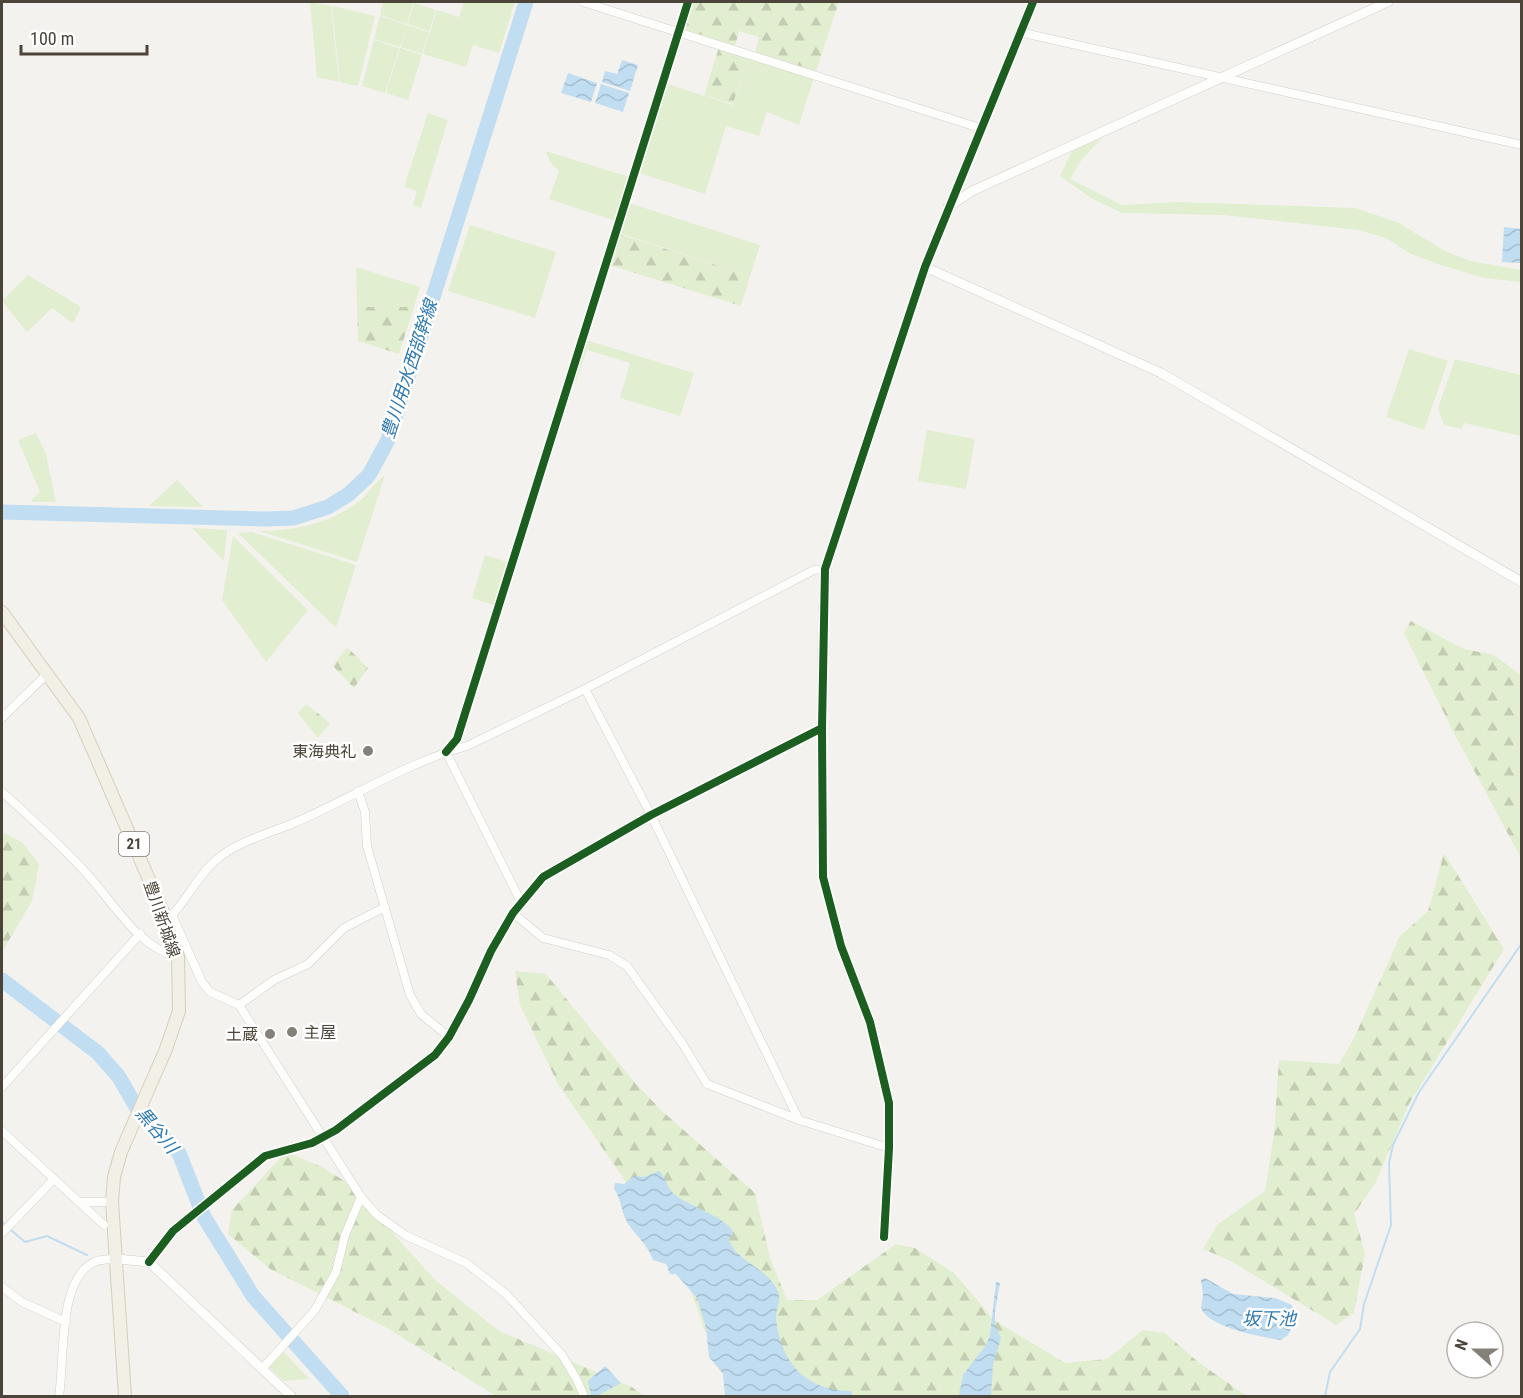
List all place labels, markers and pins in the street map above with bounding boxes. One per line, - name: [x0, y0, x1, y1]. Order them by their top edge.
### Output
- place label: 東海典礼: [292, 742, 356, 761]
- marker: 東海典礼: [361, 744, 375, 758]
- place label: 主屋: [304, 1023, 336, 1042]
- place label: 土蔵: [226, 1025, 258, 1044]
- marker: 主屋: [285, 1025, 299, 1039]
- marker: 土蔵: [263, 1027, 277, 1041]

